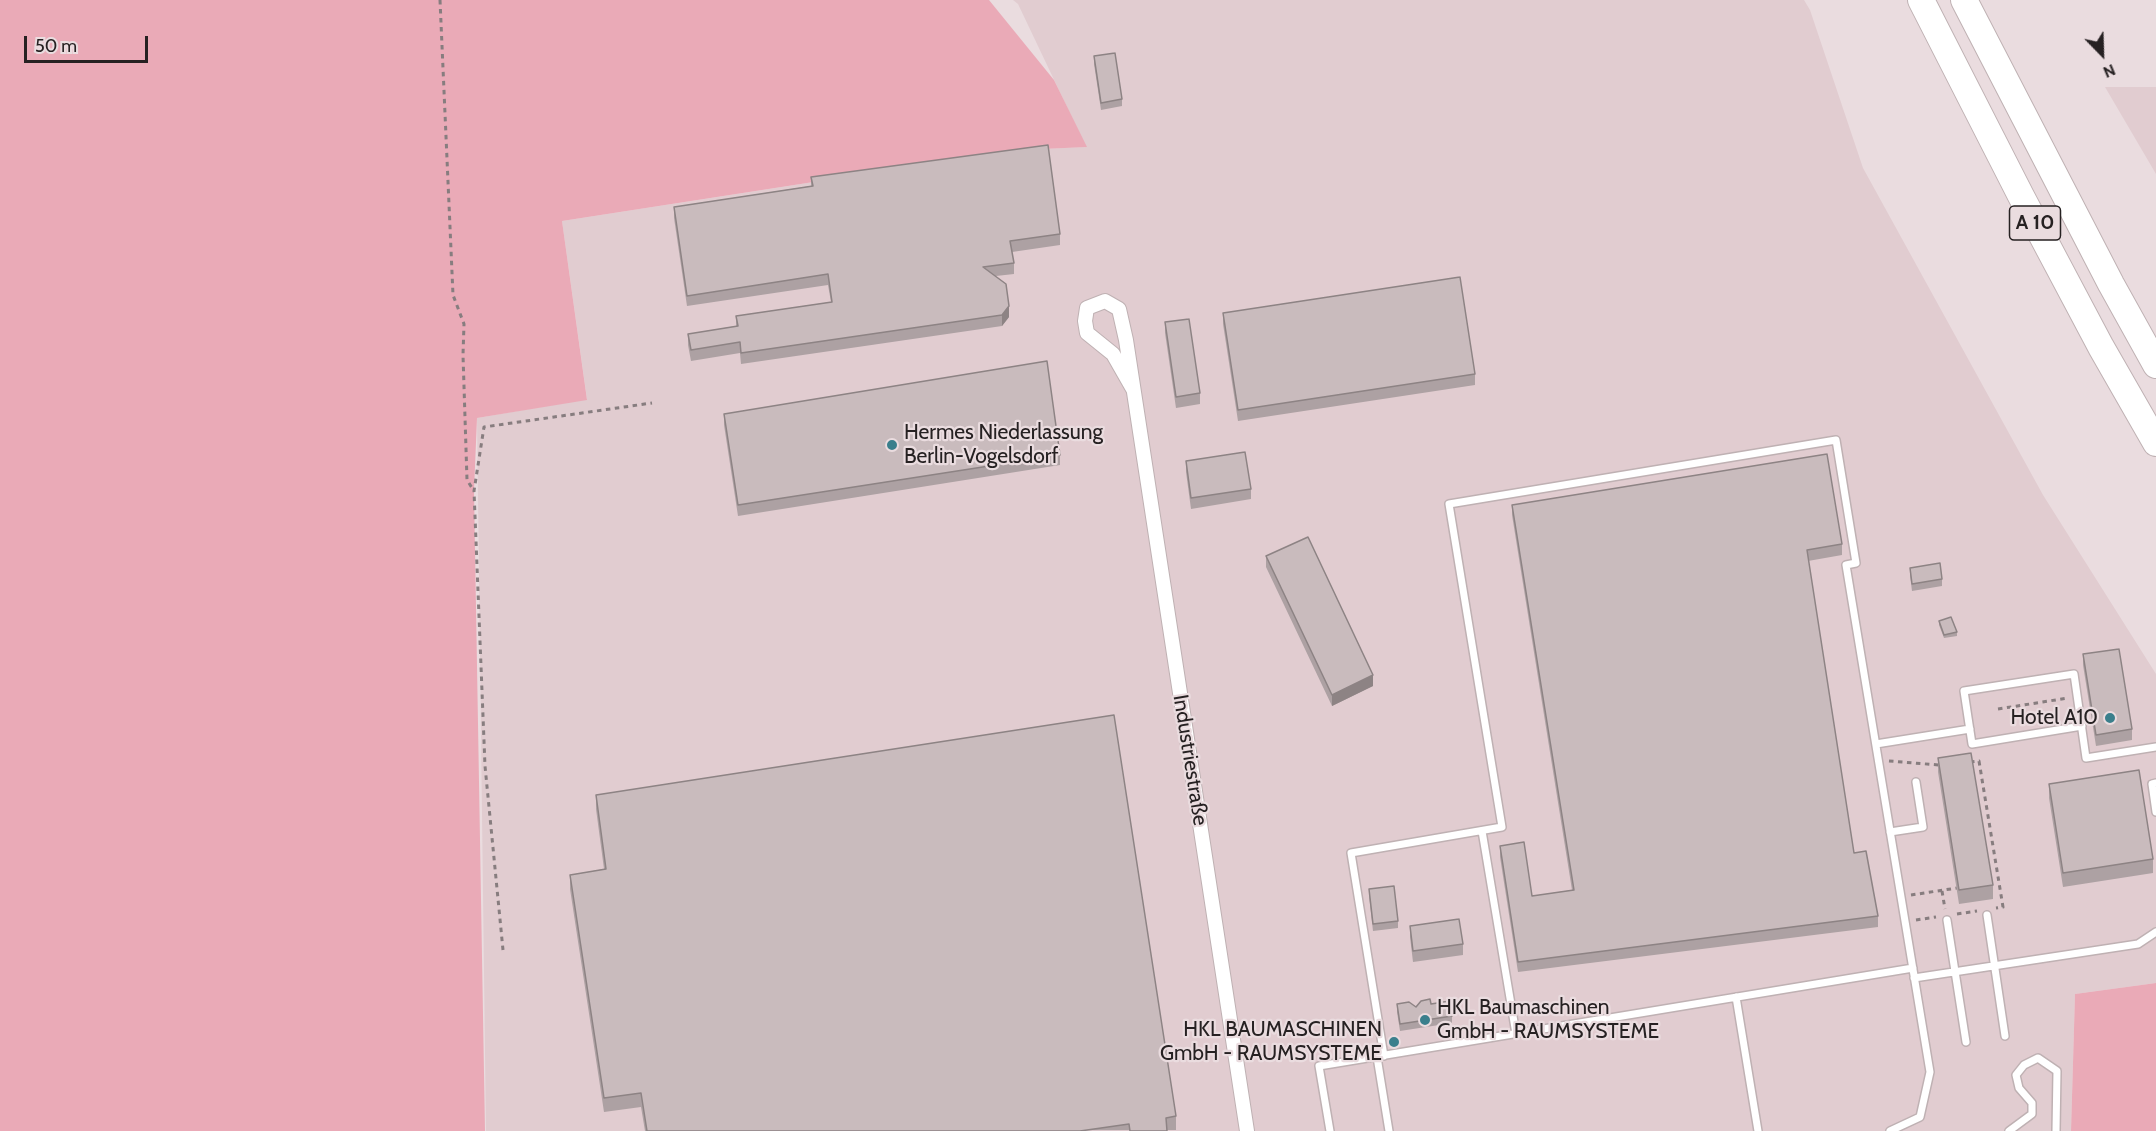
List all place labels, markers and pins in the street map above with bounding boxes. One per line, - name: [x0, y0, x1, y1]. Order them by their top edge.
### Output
- place label: Hermes Niederlassung Berlin-Vogelsdorf: [904, 420, 1103, 470]
- marker: Hermes Niederlassung Berlin-Vogelsdorf: [885, 438, 899, 452]
- place label: Hotel A10: [2011, 705, 2098, 731]
- marker: Hotel A10: [2103, 711, 2117, 725]
- place label: HKL Baumaschinen GmbH - RAUMSYSTEME: [1437, 995, 1659, 1045]
- marker: HKL Baumaschinen GmbH - RAUMSYSTEME: [1418, 1013, 1432, 1027]
- place label: HKL BAUMASCHINEN GmbH - RAUMSYSTEME: [1160, 1017, 1382, 1067]
- marker: HKL BAUMASCHINEN GmbH - RAUMSYSTEME: [1387, 1035, 1401, 1049]

